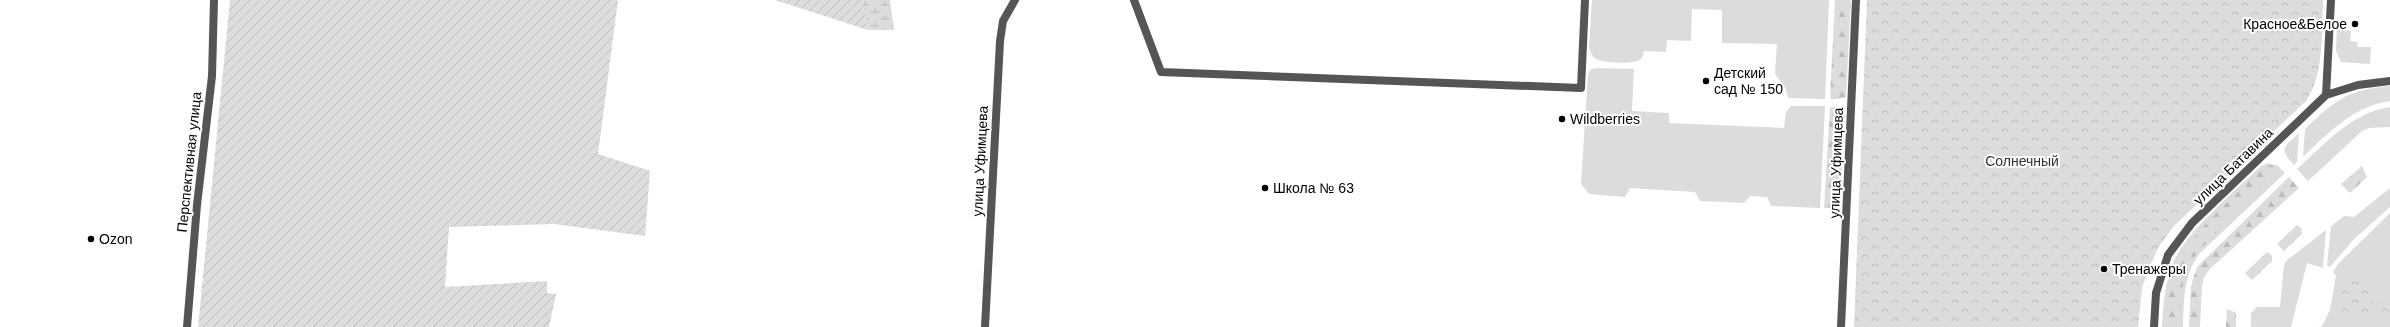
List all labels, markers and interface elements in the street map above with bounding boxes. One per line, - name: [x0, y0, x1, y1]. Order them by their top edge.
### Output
- place label: Красное&Белое: [2243, 16, 2347, 32]
- marker: Красное&Белое: [2350, 19, 2360, 29]
- place label: Детский сад № 150: [1714, 65, 1783, 97]
- marker: Детский сад № 150: [1701, 76, 1711, 86]
- street label: Перспективная улица: [174, 91, 204, 233]
- street label: улица Уфимцева: [969, 105, 991, 217]
- street label: улица Уфимцева: [1826, 107, 1846, 219]
- place label: Wildberries: [1570, 111, 1640, 127]
- marker: Wildberries: [1557, 114, 1567, 124]
- street label: улица Батавина: [2190, 124, 2276, 208]
- park label: Солнечный: [1985, 153, 2059, 169]
- place label: Школа № 63: [1273, 180, 1354, 196]
- marker: Школа № 63: [1260, 183, 1270, 193]
- place label: Ozon: [99, 231, 132, 247]
- marker: Ozon: [86, 234, 96, 244]
- place label: Тренажеры: [2112, 261, 2186, 277]
- marker: Тренажеры: [2099, 264, 2109, 274]

